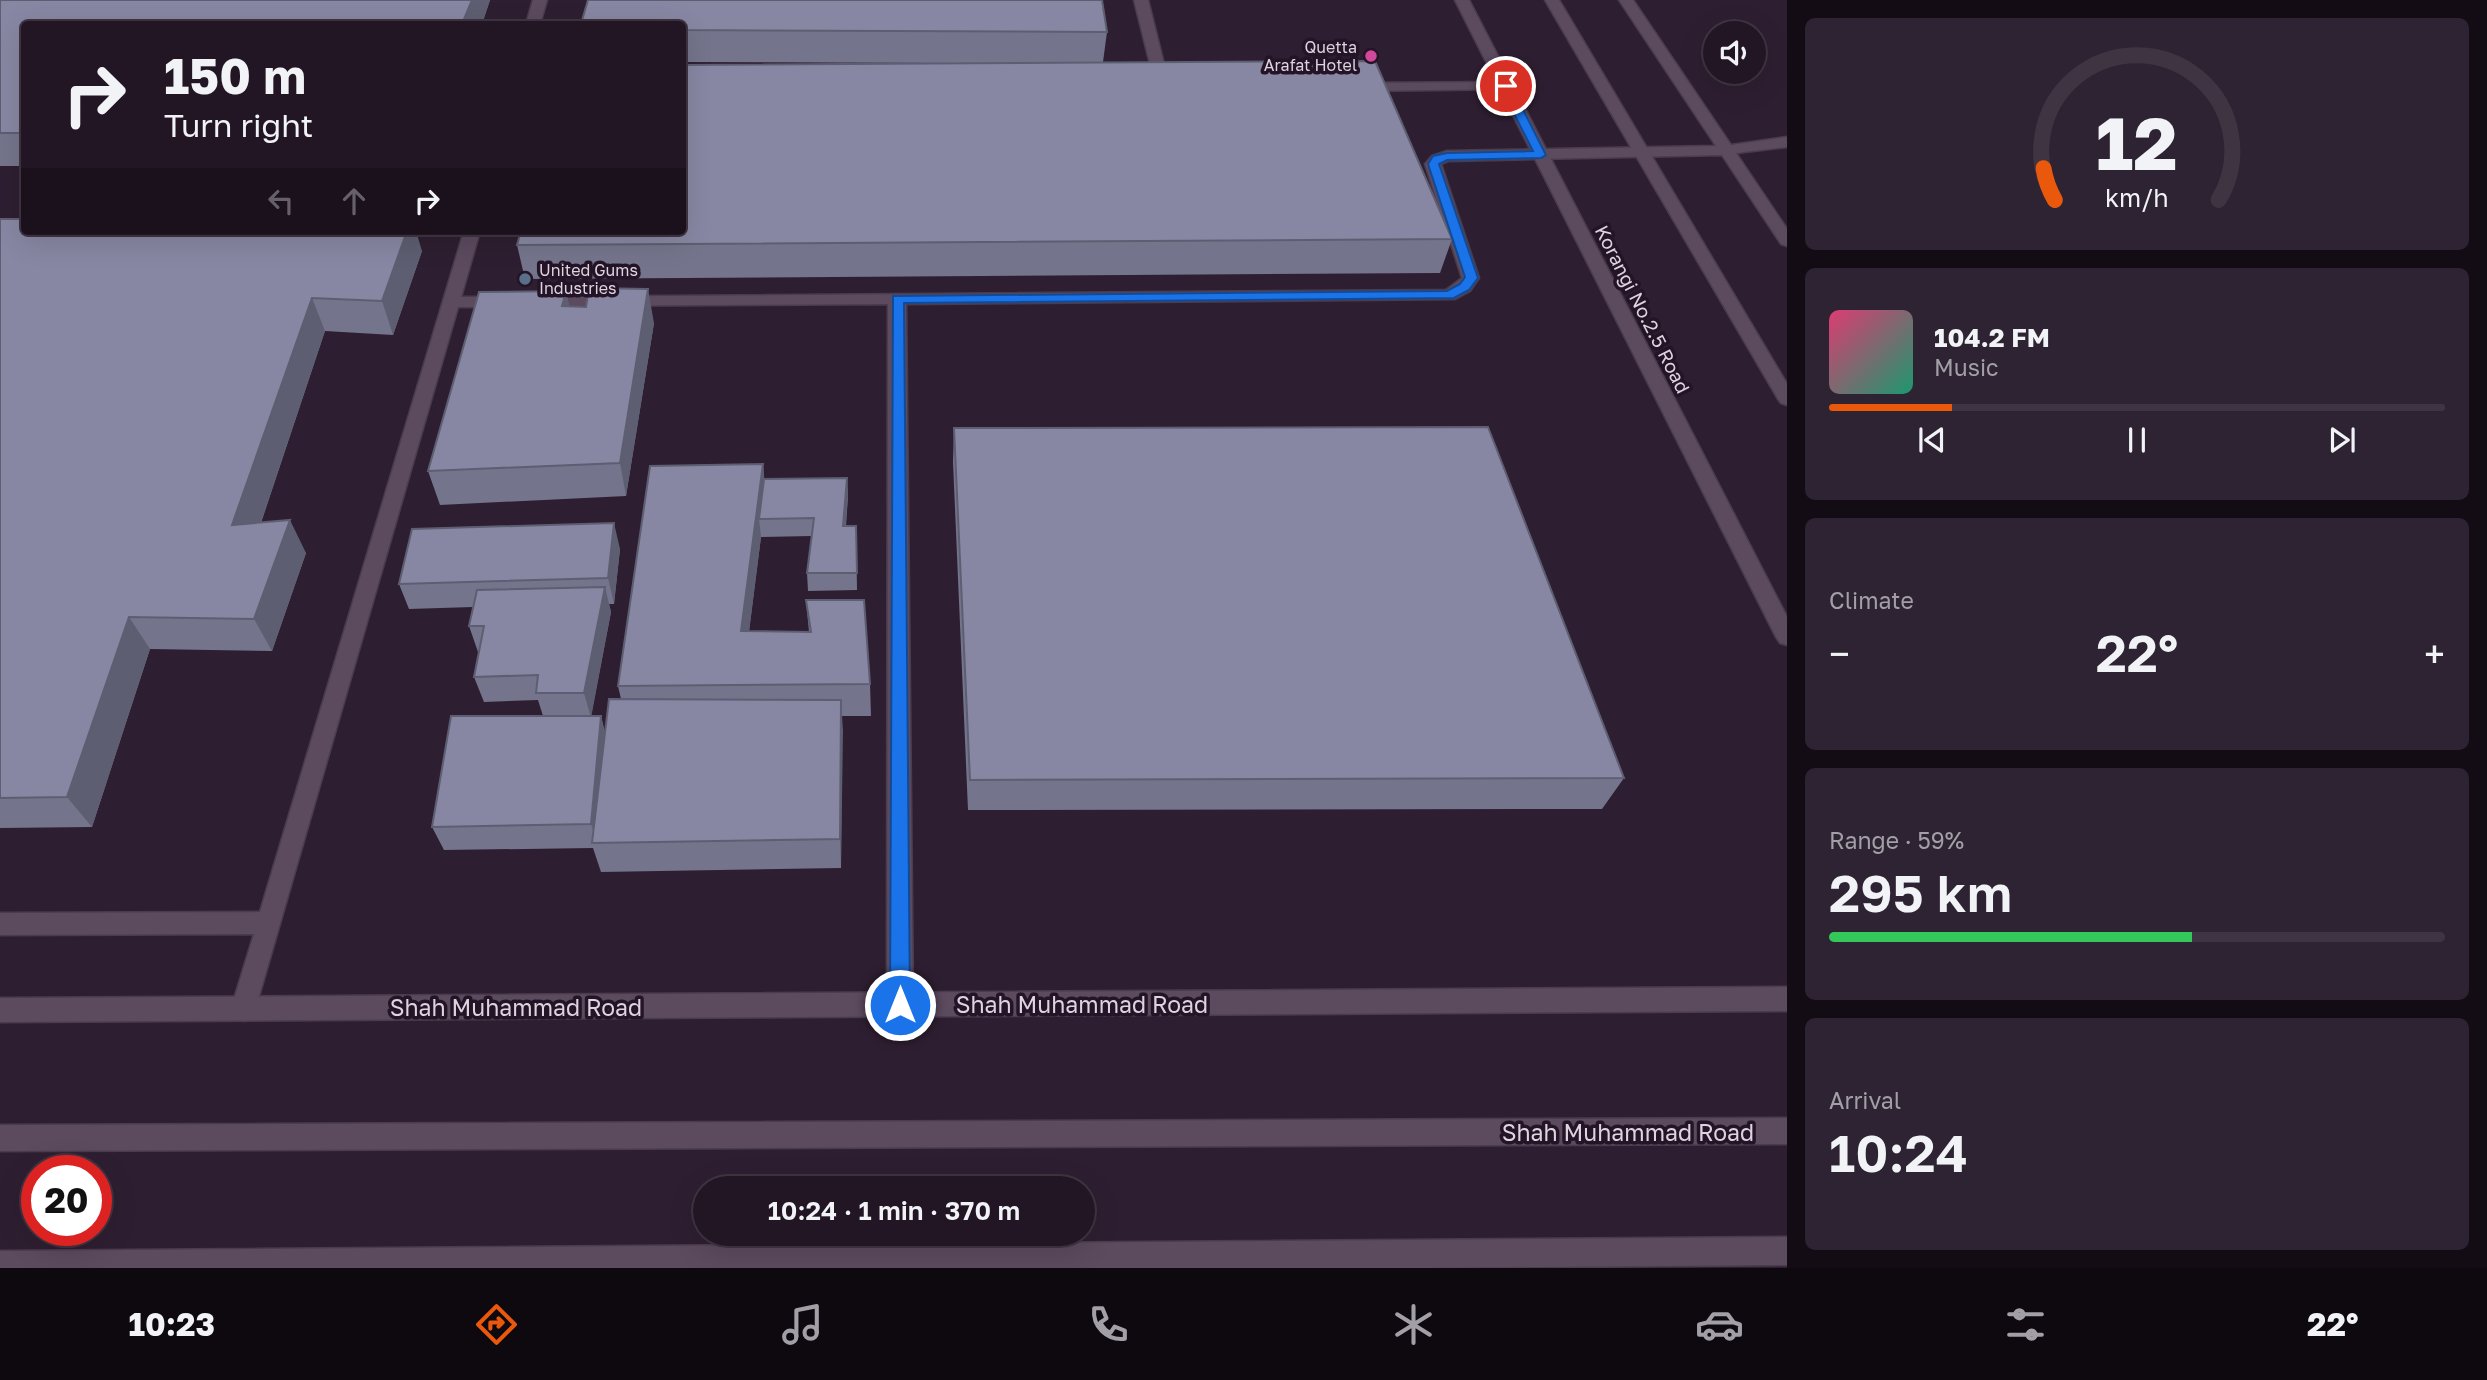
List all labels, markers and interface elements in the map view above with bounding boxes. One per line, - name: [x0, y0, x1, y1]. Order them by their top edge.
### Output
- map controls: [1703, 21, 1766, 84]
- button: sound: [1703, 21, 1766, 84]
- place label: Quetta Arafat Hotel: [1264, 37, 1357, 75]
- text: 150 m: [164, 46, 306, 105]
- marker: Quetta Arafat Hotel: [1363, 48, 1379, 64]
- icon: right: [49, 49, 140, 140]
- pin: [1476, 56, 1536, 116]
- icon: arrive: [1487, 67, 1525, 105]
- text: 12: [2096, 99, 2178, 186]
- text: Turn right: [164, 106, 313, 144]
- icon: left: [262, 182, 300, 220]
- icon: ahead: [335, 182, 373, 220]
- icon: right: [408, 182, 446, 220]
- text: km/h: [2105, 182, 2169, 213]
- street label: Korangi No.2.5 Road: [1591, 221, 1695, 397]
- place label: United Gums Industries: [539, 260, 638, 298]
- marker: United Gums Industries: [517, 271, 533, 287]
- text: 104.2 FM: [1934, 322, 2050, 353]
- text: Music: [1934, 353, 1999, 381]
- icon: previous: [1913, 421, 1951, 459]
- icon: pause: [2118, 421, 2156, 459]
- icon: next: [2323, 421, 2361, 459]
- text: Climate: [1829, 586, 1914, 614]
- text: 22°: [2096, 621, 2178, 683]
- text: −: [1829, 631, 1850, 676]
- text: +: [2424, 631, 2445, 676]
- text: Range · 59%: [1829, 826, 1964, 854]
- text: 295 km: [1829, 861, 2012, 923]
- position arrow: [863, 968, 937, 1042]
- street label: Shah Muhammad Road: [956, 990, 1208, 1018]
- street label: Shah Muhammad Road: [390, 993, 642, 1021]
- text: Arrival: [1829, 1086, 1901, 1114]
- street label: Shah Muhammad Road: [1502, 1118, 1754, 1146]
- text: 10:24: [1829, 1121, 1968, 1183]
- speed limit sign: 20: [21, 1155, 112, 1246]
- text: 10:24 · 1 min · 370 m: [768, 1195, 1020, 1226]
- icon: directions: [472, 1300, 521, 1349]
- icon: music: [778, 1300, 827, 1349]
- icon: phone: [1084, 1300, 1133, 1349]
- icon: climate: [1389, 1300, 1438, 1349]
- icon: car: [1695, 1300, 1744, 1349]
- icon: filters: [2001, 1300, 2050, 1349]
- text: 10:23: [128, 1305, 215, 1343]
- text: 22°: [2307, 1305, 2359, 1343]

